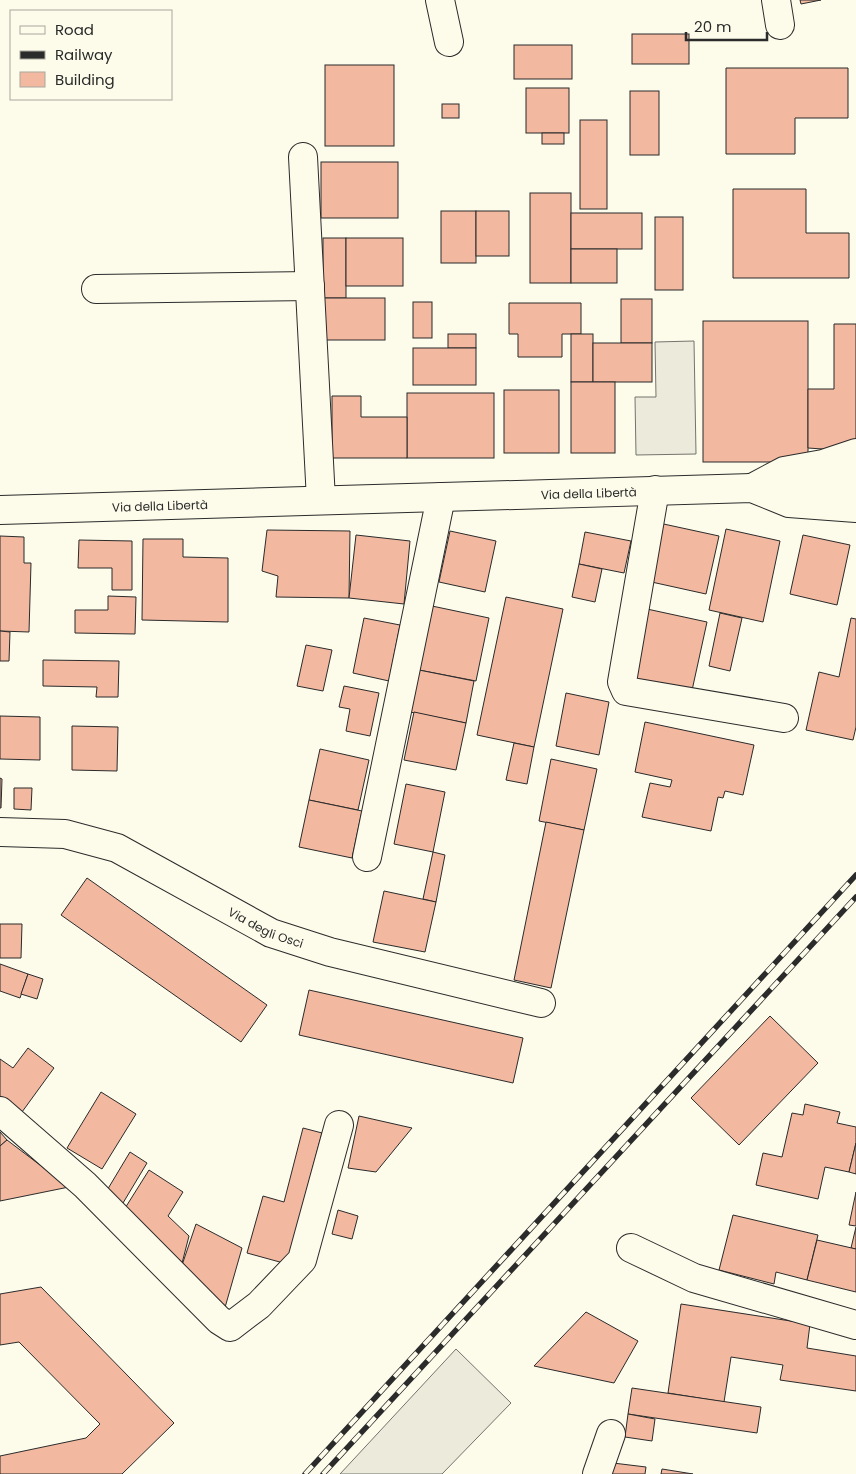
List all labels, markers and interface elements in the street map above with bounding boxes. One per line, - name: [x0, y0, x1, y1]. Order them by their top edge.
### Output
- legend: [10, 10, 172, 100]
- scale bar: [686, 10, 767, 42]
- text: 20 m: [694, 16, 732, 37]
- text: Road: [55, 19, 94, 40]
- text: Railway: [55, 44, 113, 65]
- text: Building: [55, 69, 115, 90]
- street label: Via della Libertà: [541, 483, 637, 503]
- street label: Via della Libertà: [112, 495, 208, 515]
- street label: Via degli Osci: [225, 903, 306, 951]

